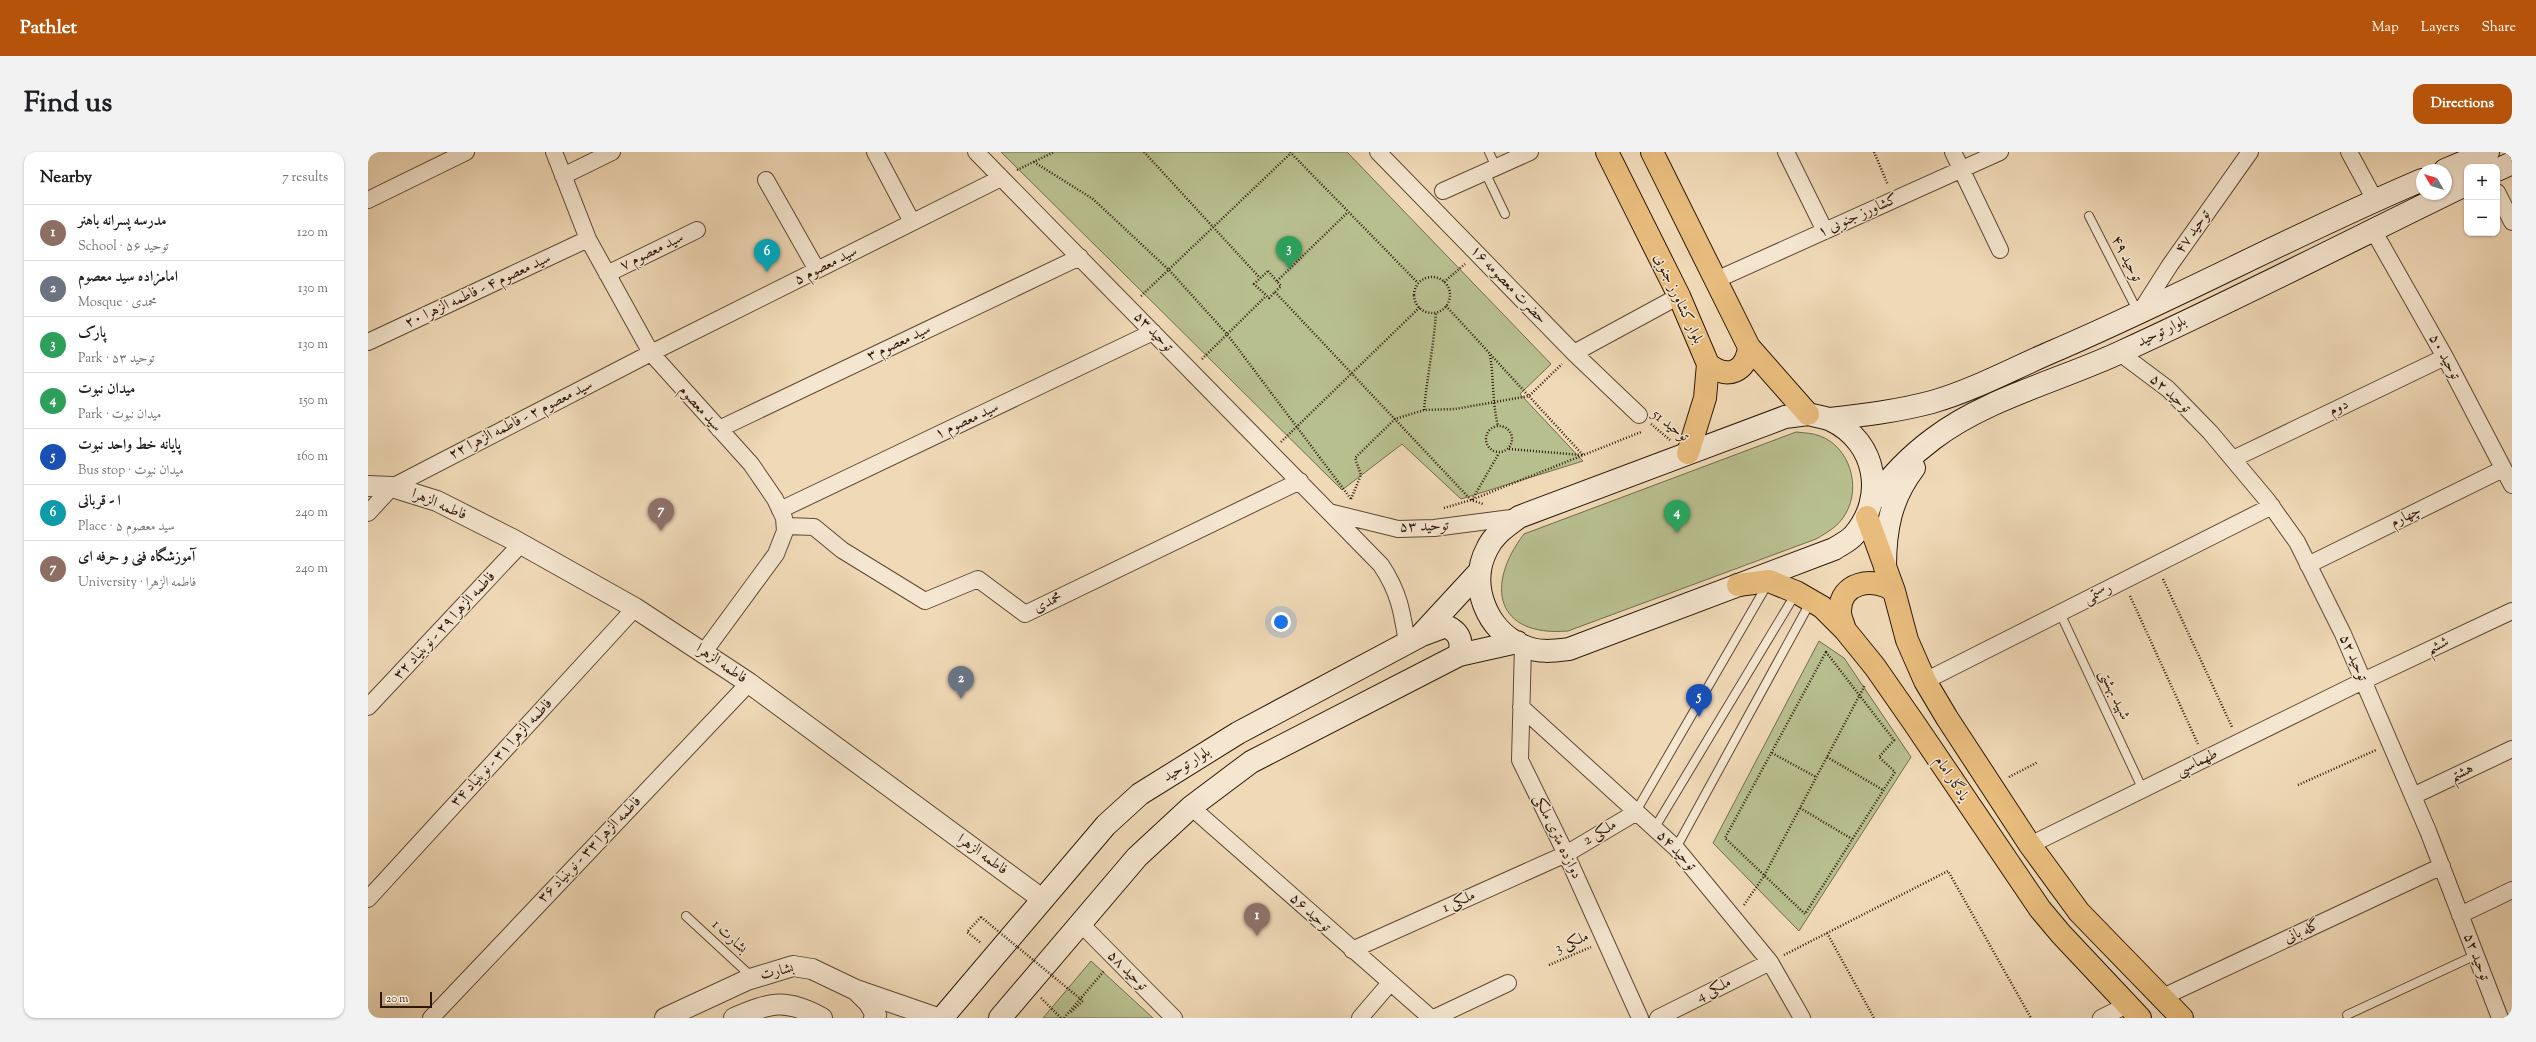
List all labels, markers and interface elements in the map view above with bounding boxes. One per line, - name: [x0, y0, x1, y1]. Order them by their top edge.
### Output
- text: Pathlet: [20, 15, 77, 42]
- text: Map: [2372, 18, 2399, 38]
- text: Layers: [2421, 18, 2459, 38]
- text: Share: [2481, 18, 2516, 38]
- text: Find us: [24, 84, 112, 124]
- button: Directions: [2413, 84, 2512, 124]
- north arrow: [2416, 164, 2452, 200]
- map controls: [2464, 164, 2500, 236]
- button: +: [2464, 164, 2500, 200]
- text: Nearby: [40, 166, 92, 190]
- text: 7 results: [282, 169, 328, 187]
- street label: کشاورز جنوبی ۱: [1814, 189, 1902, 243]
- button: −: [2464, 200, 2500, 236]
- street label: توحید ۴۷: [2170, 206, 2216, 258]
- text: مدرسه پسرانه باهنر: [78, 211, 167, 232]
- text: 1: [51, 224, 55, 242]
- text: 120 m: [297, 224, 328, 242]
- street label: سید معصوم ۷: [617, 228, 688, 277]
- street label: توحید ۴۹: [2105, 232, 2147, 286]
- pin: 3: [1276, 236, 1302, 269]
- text: School · توحید ۵۶: [78, 238, 168, 256]
- pin: 6: [754, 239, 780, 272]
- street label: سید معصوم ۵: [791, 241, 862, 292]
- street label: حضرت معصومه ۱۶: [1465, 241, 1551, 329]
- street label: سید معصوم ۴ - فاطمه الزهرا ۲۰: [401, 248, 555, 335]
- street label: بلوار کشاورز جنوبی: [1648, 250, 1708, 348]
- text: امامزاده سید معصوم: [78, 267, 178, 288]
- text: 2: [50, 280, 56, 298]
- text: 130 m: [298, 280, 328, 298]
- text: Mosque · محمدی: [78, 294, 157, 312]
- street label: توحید ۵۳: [1128, 307, 1178, 357]
- street label: بلوار توحید: [2134, 311, 2190, 353]
- street label: سید معصوم ۳: [864, 319, 935, 368]
- text: پارک: [78, 323, 106, 344]
- street label: توحید ۵۰: [2423, 330, 2465, 384]
- text: 3: [50, 336, 56, 354]
- text: 130 m: [298, 336, 328, 354]
- text: Park · توحید ۵۳: [78, 350, 154, 368]
- street label: توحید ۵۲: [2145, 370, 2195, 418]
- street label: سید معصوم ۲ - فاطمه الزهرا ۲۲: [445, 375, 597, 466]
- text: میدان نبوت: [78, 379, 135, 400]
- street label: سید معصوم: [673, 381, 727, 438]
- text: 4: [50, 392, 56, 410]
- text: 150 m: [299, 392, 328, 410]
- street label: دوم: [2326, 394, 2353, 423]
- street label: سید معصوم ۱: [932, 397, 1003, 446]
- street label: توحید 51: [1646, 404, 1693, 447]
- text: Park · میدان نبوت: [78, 406, 161, 424]
- text: پایانه خط واحد نبوت: [78, 435, 181, 456]
- text: 5: [51, 448, 55, 466]
- text: 160 m: [297, 448, 328, 466]
- text: Bus stop · میدان نبوت: [78, 462, 184, 480]
- street label: فاطمه الزهرا: [408, 484, 470, 526]
- text: ا - قربانی: [78, 491, 121, 512]
- pin: 7: [648, 498, 674, 531]
- pin: 4: [1664, 500, 1690, 533]
- street label: چهارم: [2387, 501, 2425, 534]
- text: 6: [50, 504, 56, 522]
- text: 240 m: [295, 504, 328, 522]
- street label: توحید ۵۳: [1399, 516, 1449, 538]
- text: Place · سید معصوم ۵: [78, 518, 175, 536]
- text: آموزشگاه فنی و حرفه ای: [78, 547, 195, 568]
- text: 7: [50, 560, 56, 578]
- text: 240 m: [295, 560, 328, 578]
- street label: فاطمه الزهرا ۲۹ - نوبنیاد ۳۲: [389, 567, 501, 685]
- text: University · فاطمه الزهرا: [78, 574, 196, 592]
- street label: رستمی: [2080, 578, 2116, 610]
- street label: محمدی: [1030, 587, 1066, 619]
- your location: [1271, 612, 1291, 632]
- street label: توحید ۵۲: [2333, 631, 2373, 685]
- street label: ششم: [2423, 632, 2454, 663]
- street label: فاطمه الزهرا: [691, 639, 751, 689]
- pin: 2: [948, 666, 974, 699]
- street label: شهید بهشتی: [2093, 666, 2135, 724]
- pin: 5: [1686, 684, 1712, 717]
- street label: فاطمه الزهرا ۳۱ - نوبنیاد ۳۴: [446, 694, 558, 812]
- street label: بلوار توحید: [1159, 742, 1215, 788]
- street label: طهماسبی: [2173, 744, 2221, 782]
- street label: یادگار امام: [1928, 752, 1974, 807]
- street label: هشتم: [2447, 758, 2478, 790]
- street label: دوازده متری ملکی: [1527, 791, 1587, 883]
- street label: فاطمه الزهرا ۳۳ - نوبنیاد ۳۶: [533, 792, 647, 908]
- street label: ملکی 2: [1579, 815, 1621, 851]
- street label: توحید ۵۴: [1651, 826, 1701, 876]
- street label: فاطمه الزهرا: [952, 829, 1012, 881]
- street label: ملکی 1: [1439, 885, 1479, 919]
- street label: توحید ۵۶: [1285, 889, 1335, 937]
- pin: 1: [1244, 903, 1270, 936]
- street label: بشارت 1: [706, 915, 752, 960]
- street label: گله بانی: [2281, 915, 2323, 949]
- street label: ملکی 3: [1552, 926, 1592, 960]
- street label: توحید ۵۲: [2457, 930, 2495, 984]
- street label: توحید ۵۸: [1102, 946, 1152, 996]
- street label: بشارت: [758, 958, 797, 986]
- street label: ملکی 4: [1693, 972, 1735, 1008]
- scale bar: [380, 990, 432, 1009]
- text: 20 m: [386, 991, 408, 1007]

